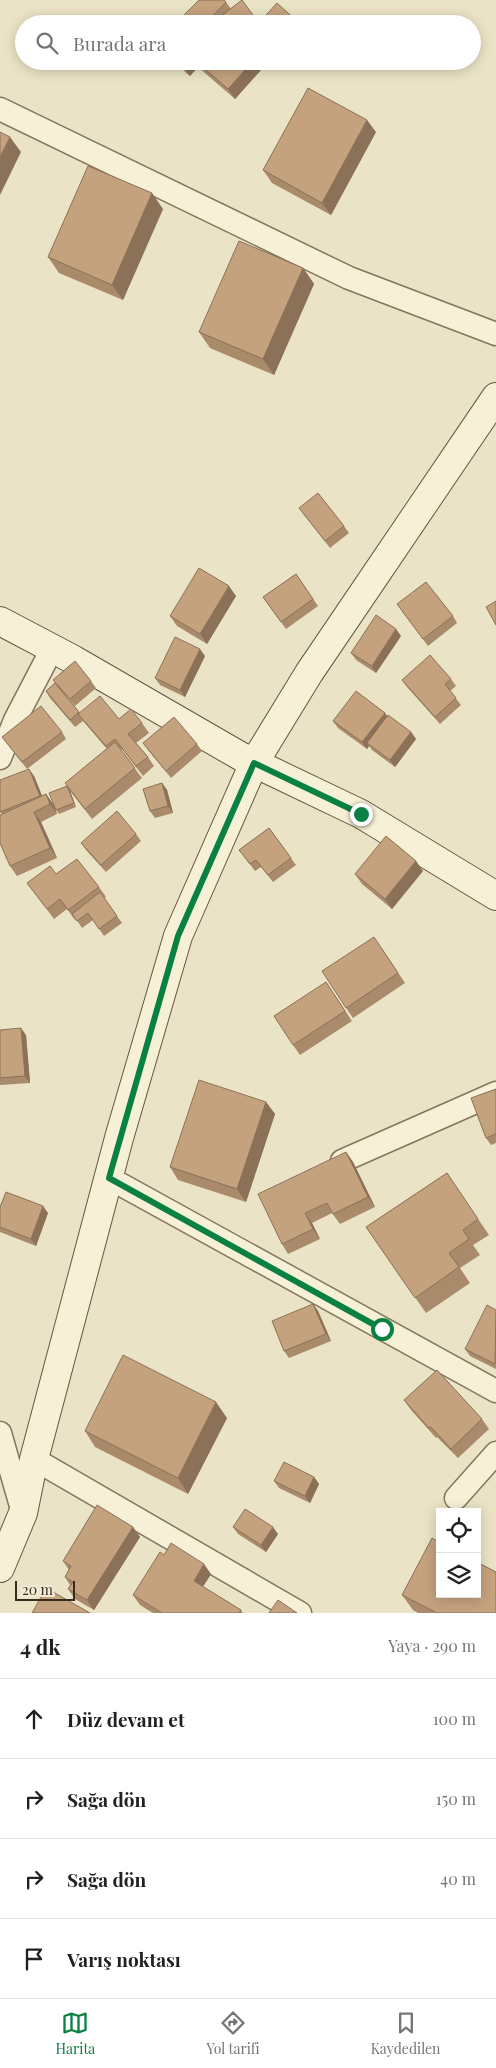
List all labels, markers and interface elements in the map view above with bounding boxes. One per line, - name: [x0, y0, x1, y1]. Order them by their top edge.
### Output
- search box: [15, 15, 481, 70]
- icon: search: [33, 29, 61, 57]
- text: Burada ara: [73, 30, 166, 56]
- route end: [350, 803, 373, 826]
- route start: [371, 1318, 394, 1341]
- map controls: [436, 1508, 481, 1598]
- button: locate: [436, 1508, 481, 1553]
- button: layers: [436, 1553, 481, 1598]
- scale bar: [15, 1578, 75, 1601]
- text: 20 m: [22, 1580, 53, 1599]
- text: 4 dk: [20, 1632, 61, 1660]
- text: Yaya · 290 m: [388, 1635, 476, 1656]
- icon: ahead: [20, 1705, 48, 1733]
- text: Düz devam et: [67, 1706, 185, 1732]
- text: 100 m: [433, 1708, 476, 1729]
- icon: right: [20, 1785, 48, 1813]
- text: Sağa dön: [67, 1786, 146, 1812]
- text: 150 m: [436, 1788, 476, 1809]
- icon: right: [20, 1865, 48, 1893]
- text: Sağa dön: [67, 1866, 146, 1892]
- text: 40 m: [440, 1868, 476, 1889]
- icon: arrive: [20, 1945, 48, 1973]
- text: Varış noktası: [67, 1946, 181, 1972]
- tab: Harita: [56, 2009, 95, 2058]
- tab: Yol tarifi: [206, 2009, 260, 2058]
- tab: Kaydedilen: [371, 2009, 440, 2058]

